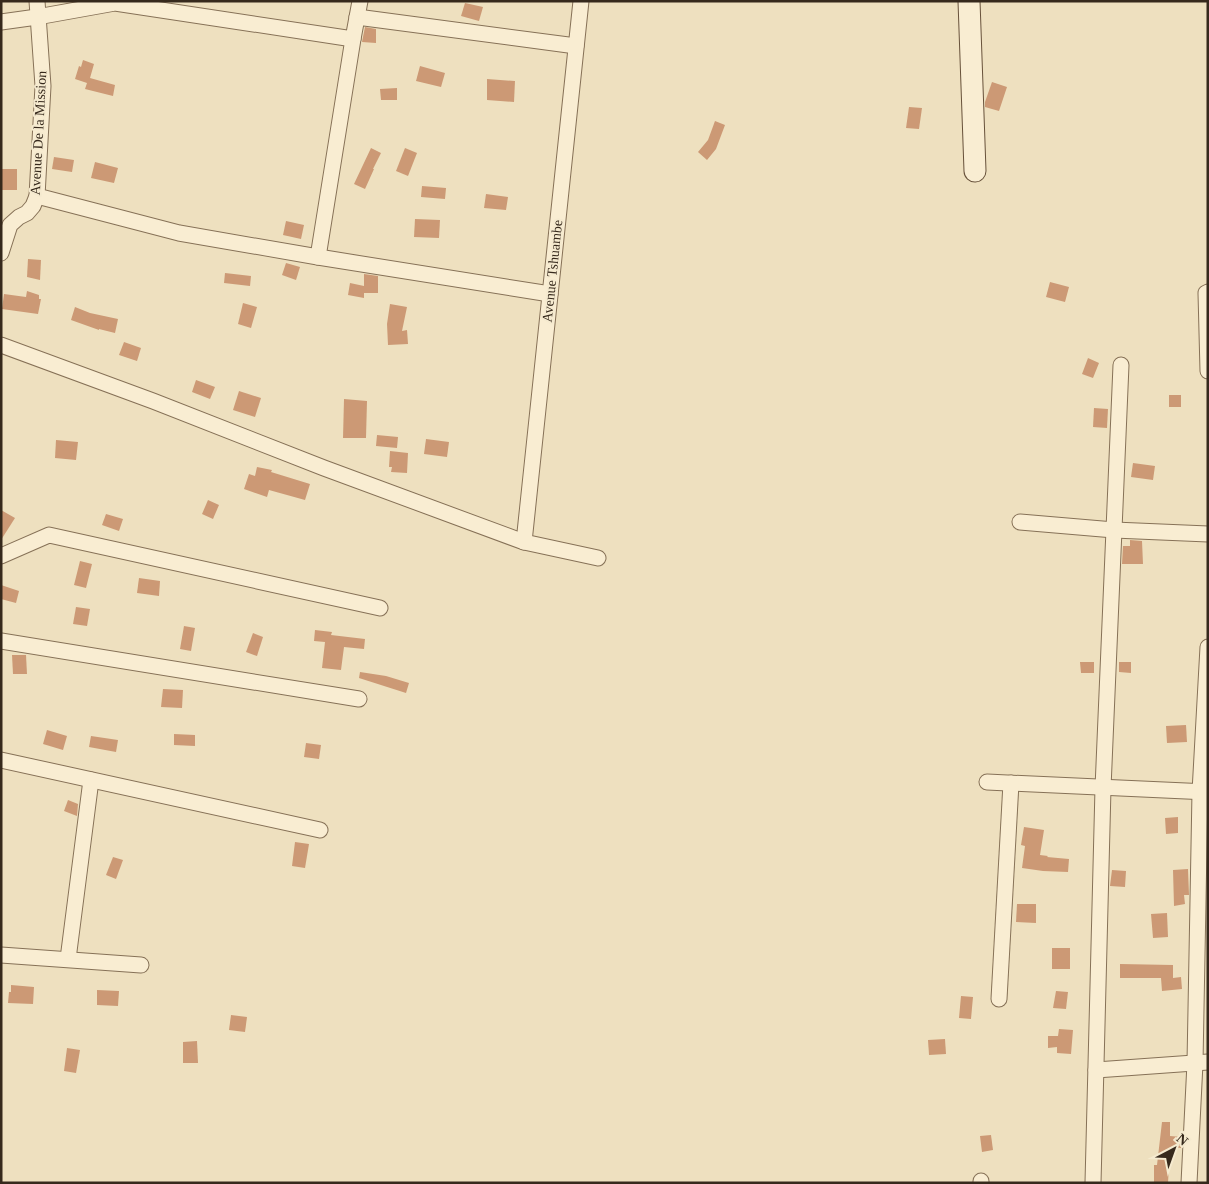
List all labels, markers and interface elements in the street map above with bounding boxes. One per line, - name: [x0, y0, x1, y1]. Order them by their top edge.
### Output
- street label: Avenue De la Mission: [28, 70, 49, 196]
- street label: Avenue Tshuambe: [540, 219, 565, 323]
- north arrow: [1149, 1124, 1199, 1174]
- text: N: [1173, 1131, 1191, 1149]

